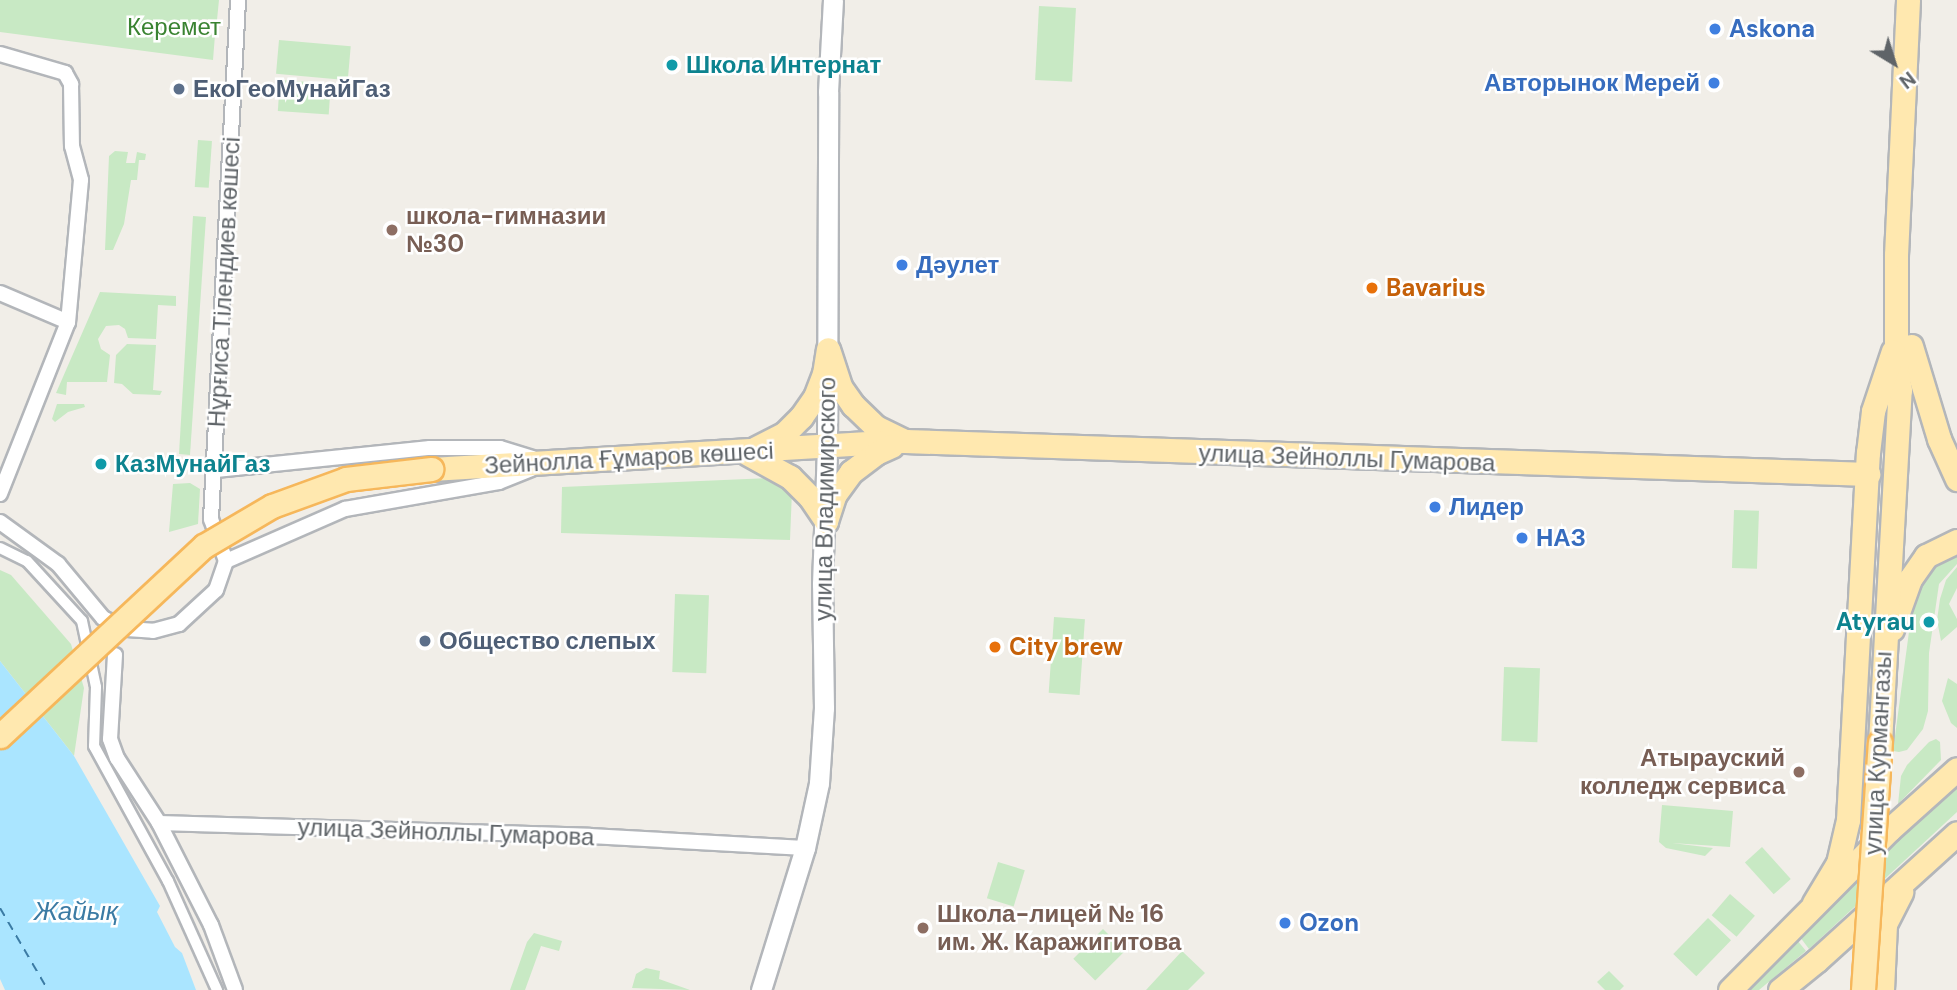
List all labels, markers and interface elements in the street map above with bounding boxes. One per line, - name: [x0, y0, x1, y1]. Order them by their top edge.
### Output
- park label: Керемет: [127, 13, 221, 41]
- place label: Askona: [1729, 15, 1815, 43]
- marker: Askona: [1707, 21, 1723, 37]
- north arrow: [1859, 28, 1929, 98]
- place label: Школа Интернат: [686, 51, 881, 79]
- marker: Школа Интернат: [664, 57, 680, 73]
- text: N: [1894, 66, 1920, 94]
- place label: Авторынок Мерей: [1484, 69, 1700, 97]
- place label: ЕкоГеоМунайГаз: [193, 75, 391, 103]
- marker: Авторынок Мерей: [1706, 75, 1722, 91]
- marker: ЕкоГеоМунайГаз: [171, 81, 187, 97]
- street label: Нұрғиса Тілендиев көшесі: [202, 136, 246, 428]
- place label: школа-гимназии №30: [406, 202, 606, 258]
- marker: школа-гимназии №30: [384, 222, 400, 238]
- place label: Дәулет: [916, 251, 999, 279]
- marker: Дәулет: [894, 257, 910, 273]
- place label: Bavarius: [1386, 274, 1486, 302]
- marker: Bavarius: [1364, 280, 1380, 296]
- street label: улица Владимирского: [808, 377, 842, 621]
- street label: Зейнолла Ғұмаров көшесі: [484, 436, 774, 480]
- street label: улица Зейноллы Гумарова: [1198, 438, 1496, 478]
- place label: КазМунайГаз: [115, 450, 270, 478]
- marker: КазМунайГаз: [93, 456, 109, 472]
- place label: Лидер: [1449, 493, 1524, 521]
- marker: Лидер: [1427, 499, 1443, 515]
- place label: НАЗ: [1536, 524, 1586, 552]
- marker: НАЗ: [1514, 530, 1530, 546]
- place label: Atyrau: [1836, 608, 1915, 636]
- marker: Atyrau: [1921, 614, 1937, 630]
- place label: Общество слепых: [439, 627, 656, 655]
- marker: Общество слепых: [417, 633, 433, 649]
- place label: City brew: [1009, 633, 1123, 661]
- marker: City brew: [987, 639, 1003, 655]
- street label: улица Курмангазы: [1858, 650, 1898, 856]
- place label: Атырауский колледж сервиса: [1580, 744, 1785, 800]
- marker: Атырауский колледж сервиса: [1791, 764, 1807, 780]
- street label: улица Зейноллы Гумарова: [297, 812, 595, 852]
- water label: Жайық: [34, 896, 118, 928]
- place label: Школа-лицей № 16 им. Ж. Каражигитова: [937, 900, 1181, 956]
- place label: Ozon: [1299, 909, 1359, 937]
- marker: Ozon: [1277, 915, 1293, 931]
- marker: Школа-лицей № 16 им. Ж. Каражигитова: [915, 920, 931, 936]

